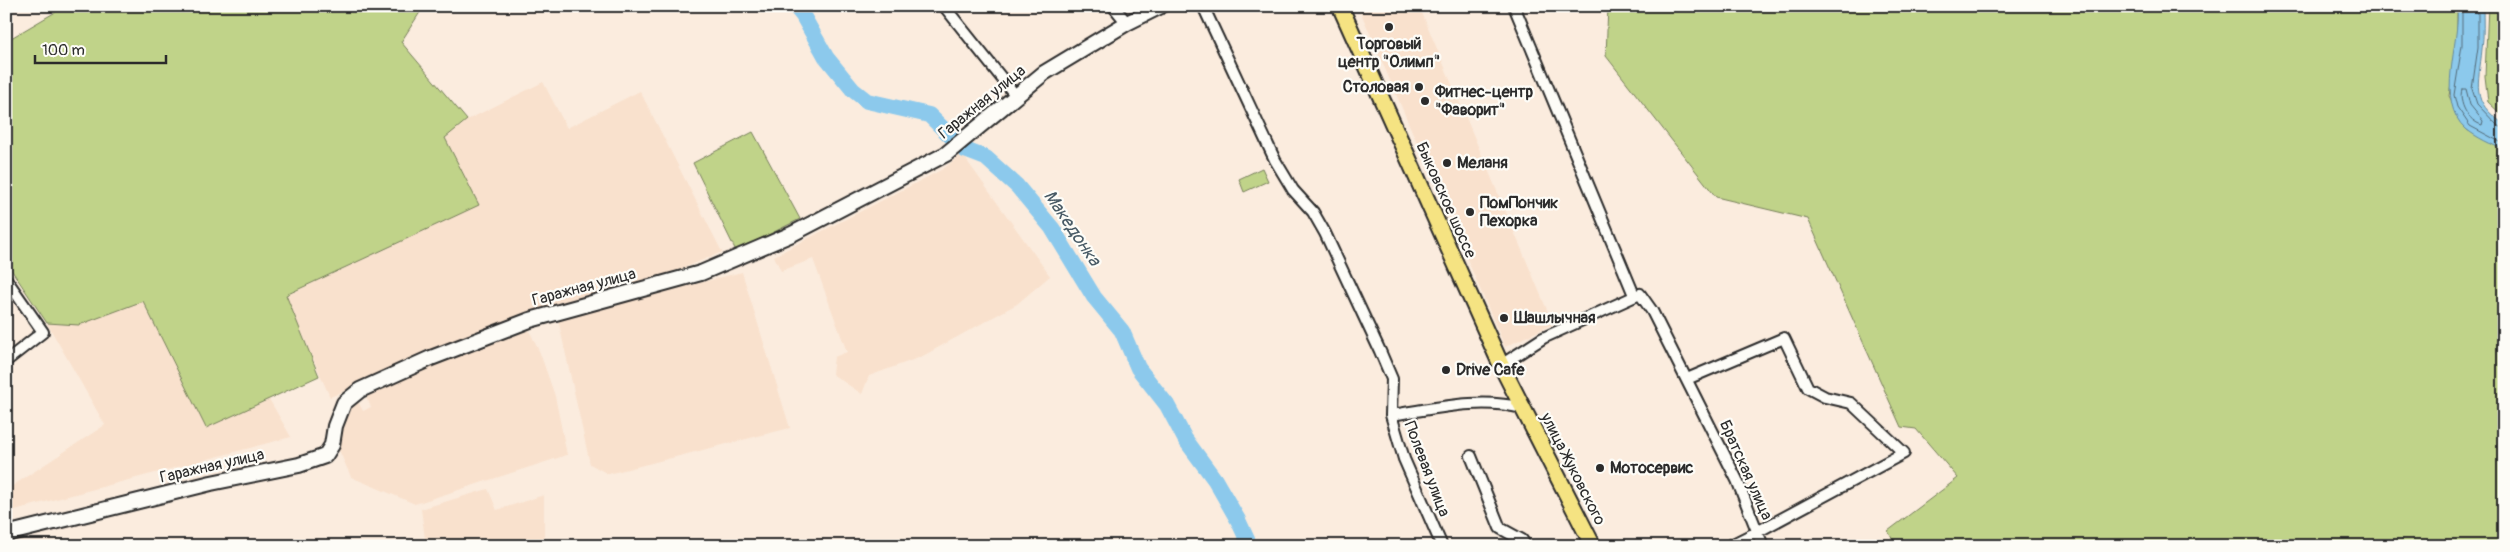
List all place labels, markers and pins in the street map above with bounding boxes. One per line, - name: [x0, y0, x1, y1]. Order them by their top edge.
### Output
- marker: Торговый центр "Олимп": [1383, 21, 1395, 33]
- place label: Торговый центр "Олимп": [1338, 34, 1440, 72]
- place label: Столовая: [1343, 77, 1409, 97]
- marker: Столовая: [1413, 81, 1425, 93]
- place label: Фитнес-центр "Фаворит": [1434, 82, 1534, 120]
- marker: Фитнес-центр "Фаворит": [1419, 95, 1431, 107]
- place label: Меланя: [1457, 153, 1508, 173]
- marker: Меланя: [1441, 157, 1453, 169]
- place label: ПомПончик Пехорка: [1480, 193, 1558, 231]
- marker: ПомПончик Пехорка: [1464, 206, 1476, 218]
- place label: Шашлычная: [1513, 308, 1596, 328]
- marker: Шашлычная: [1498, 312, 1510, 324]
- place label: Drive Cafe: [1456, 360, 1525, 380]
- marker: Drive Cafe: [1440, 364, 1452, 376]
- place label: Мотосервис: [1610, 458, 1693, 478]
- marker: Мотосервис: [1594, 462, 1606, 474]

